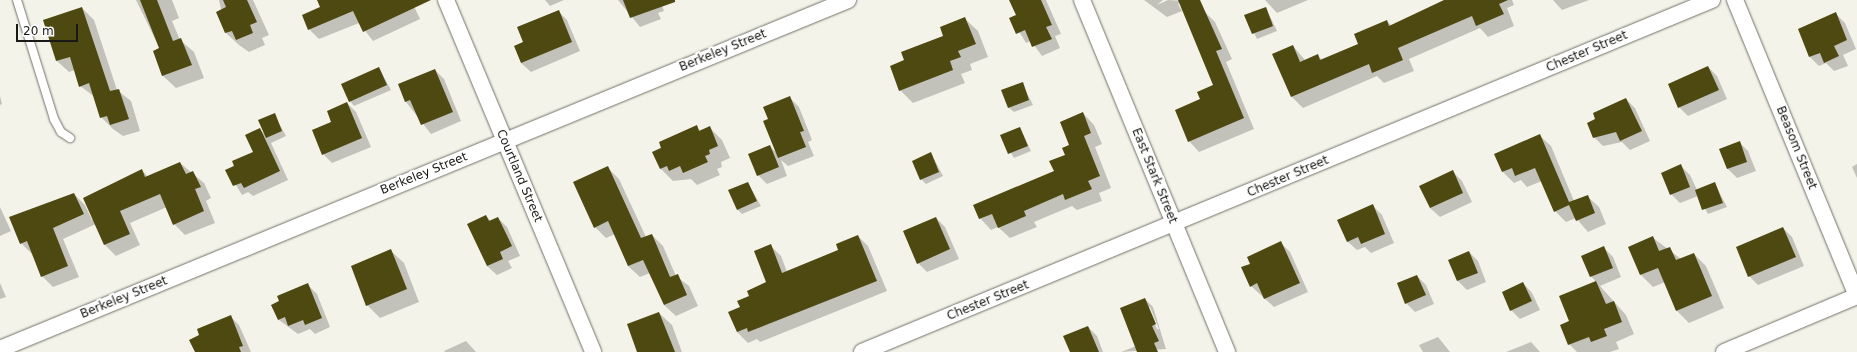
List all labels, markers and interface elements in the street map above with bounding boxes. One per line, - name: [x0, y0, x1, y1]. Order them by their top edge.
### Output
- scale bar: [18, 16, 80, 42]
- text: 20 m: [23, 24, 54, 38]
- street label: Berkeley Street: [677, 27, 769, 75]
- street label: Chester Street: [1544, 28, 1630, 76]
- street label: Beasom Street: [1773, 104, 1819, 192]
- street label: East Stark Street: [1128, 126, 1180, 226]
- street label: Courtland Street: [493, 128, 545, 224]
- street label: Berkeley Street: [378, 150, 470, 198]
- street label: Chester Street: [1245, 153, 1331, 201]
- street label: Berkeley Street: [78, 274, 170, 322]
- street label: Chester Street: [945, 278, 1031, 324]

